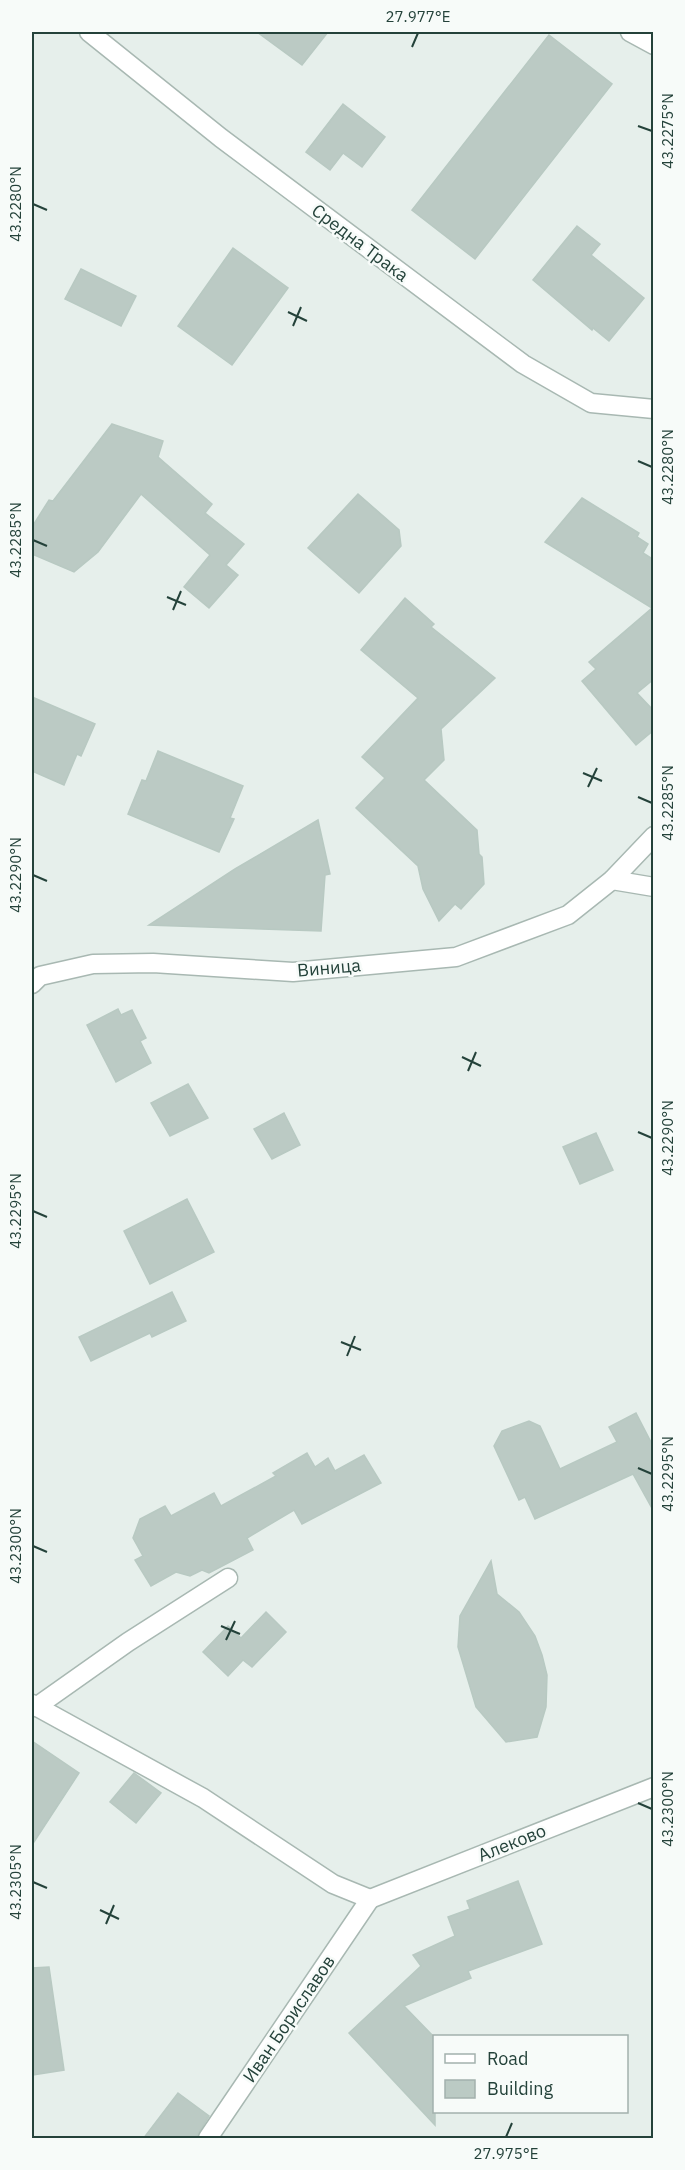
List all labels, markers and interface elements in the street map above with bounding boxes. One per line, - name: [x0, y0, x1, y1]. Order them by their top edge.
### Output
- text: 27.977°E: [386, 7, 450, 26]
- text: 43.2275°N: [658, 93, 677, 169]
- text: 43.2280°N: [6, 166, 25, 242]
- street label: Средна Трака: [307, 199, 414, 287]
- text: 43.2280°N: [658, 429, 677, 505]
- text: 43.2285°N: [6, 502, 25, 578]
- text: 43.2285°N: [658, 765, 677, 841]
- text: 43.2290°N: [6, 837, 25, 913]
- street label: Виница: [296, 953, 362, 982]
- text: 43.2290°N: [658, 1100, 677, 1176]
- text: 43.2295°N: [6, 1173, 25, 1249]
- text: 43.2295°N: [658, 1436, 677, 1512]
- text: 43.2300°N: [6, 1508, 25, 1584]
- text: 43.2300°N: [658, 1771, 677, 1847]
- street label: Алеково: [474, 1818, 549, 1867]
- text: 43.2305°N: [6, 1844, 25, 1920]
- street label: Иван Бориславов: [237, 1951, 340, 2087]
- legend: [433, 2035, 628, 2113]
- text: Road: [487, 2047, 528, 2070]
- text: Building: [487, 2077, 554, 2100]
- text: 27.975°E: [474, 2144, 538, 2163]

